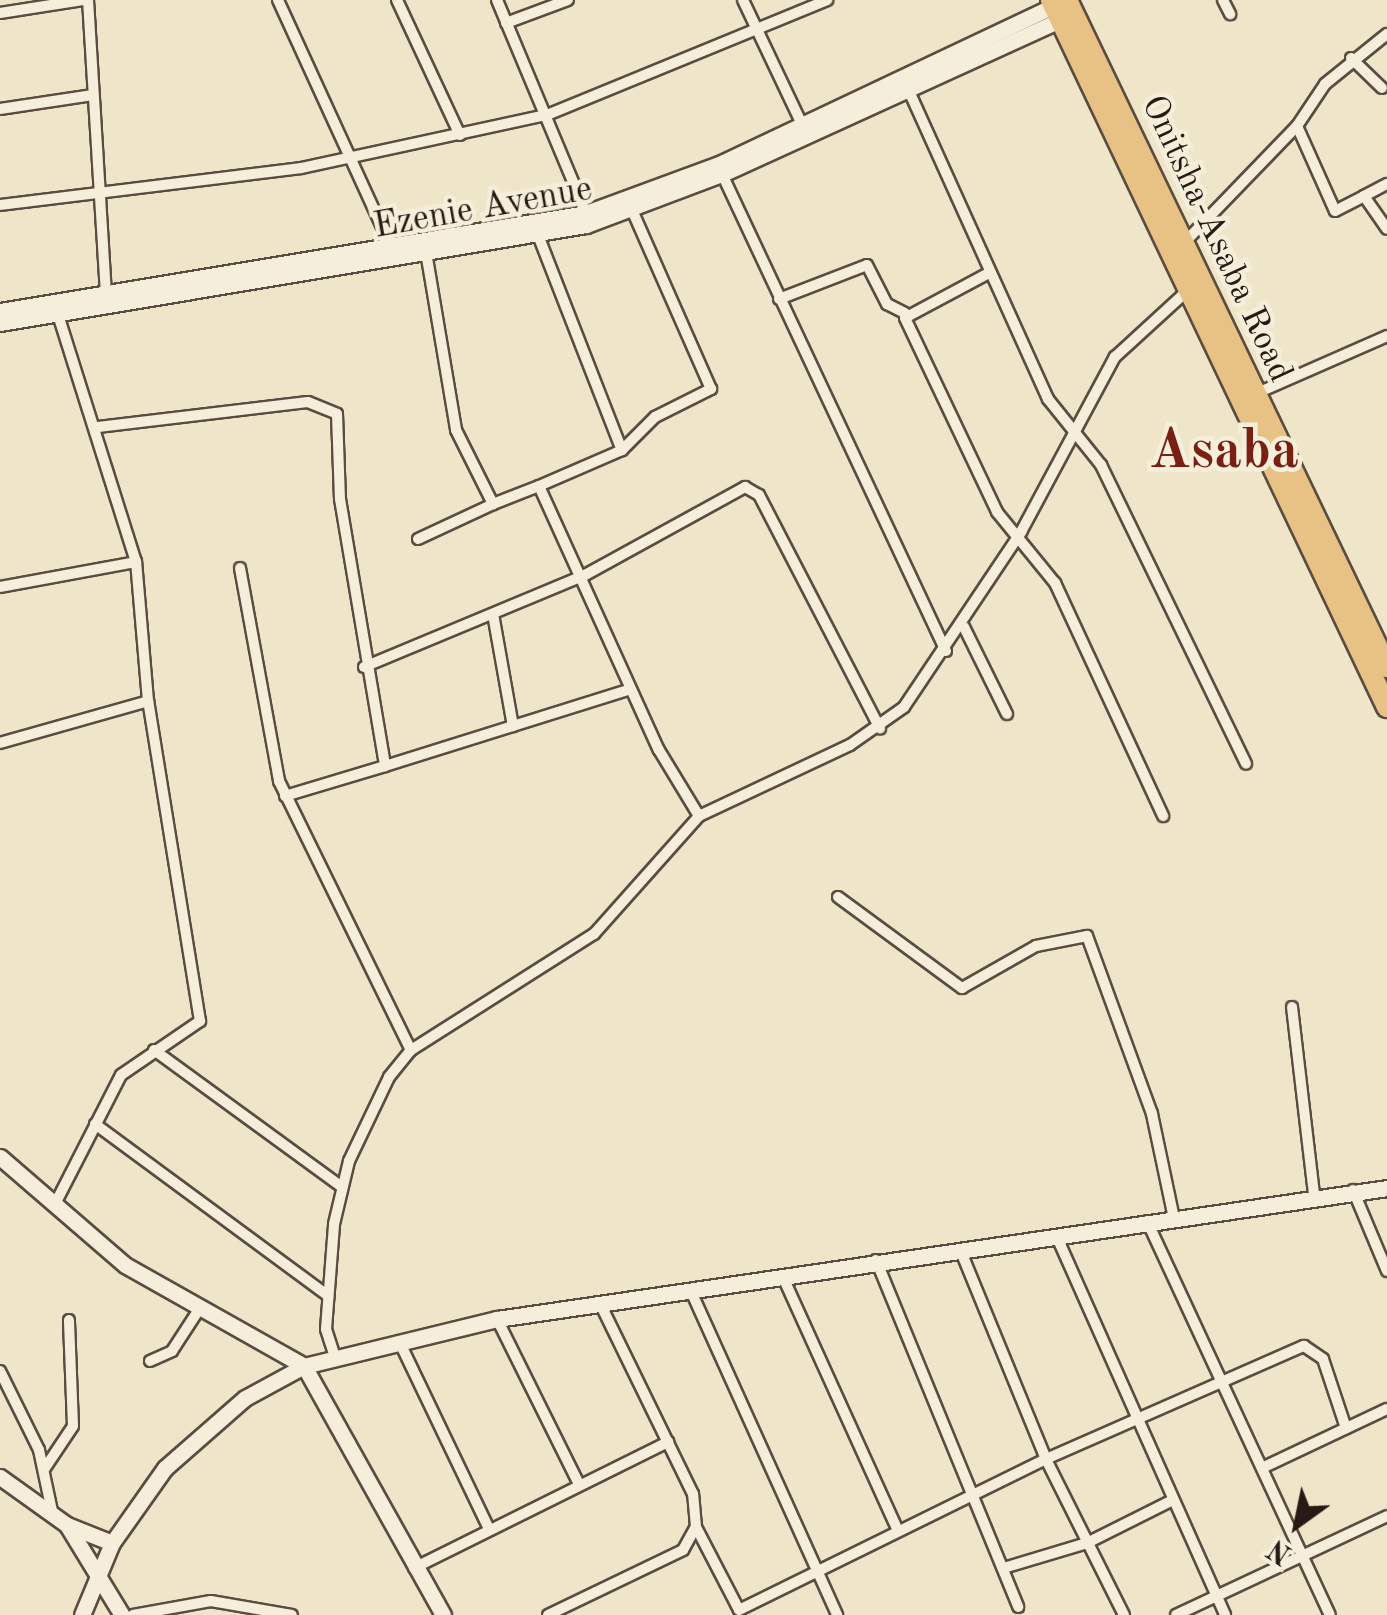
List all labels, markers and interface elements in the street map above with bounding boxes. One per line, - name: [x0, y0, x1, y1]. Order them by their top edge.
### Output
- street label: Onitsha-Asaba Road: [1131, 89, 1301, 389]
- street label: Ezenie Avenue: [371, 169, 595, 249]
- district label: Asaba: [1149, 420, 1299, 486]
- north arrow: [1247, 1475, 1347, 1575]
- text: N: [1264, 1533, 1297, 1568]

